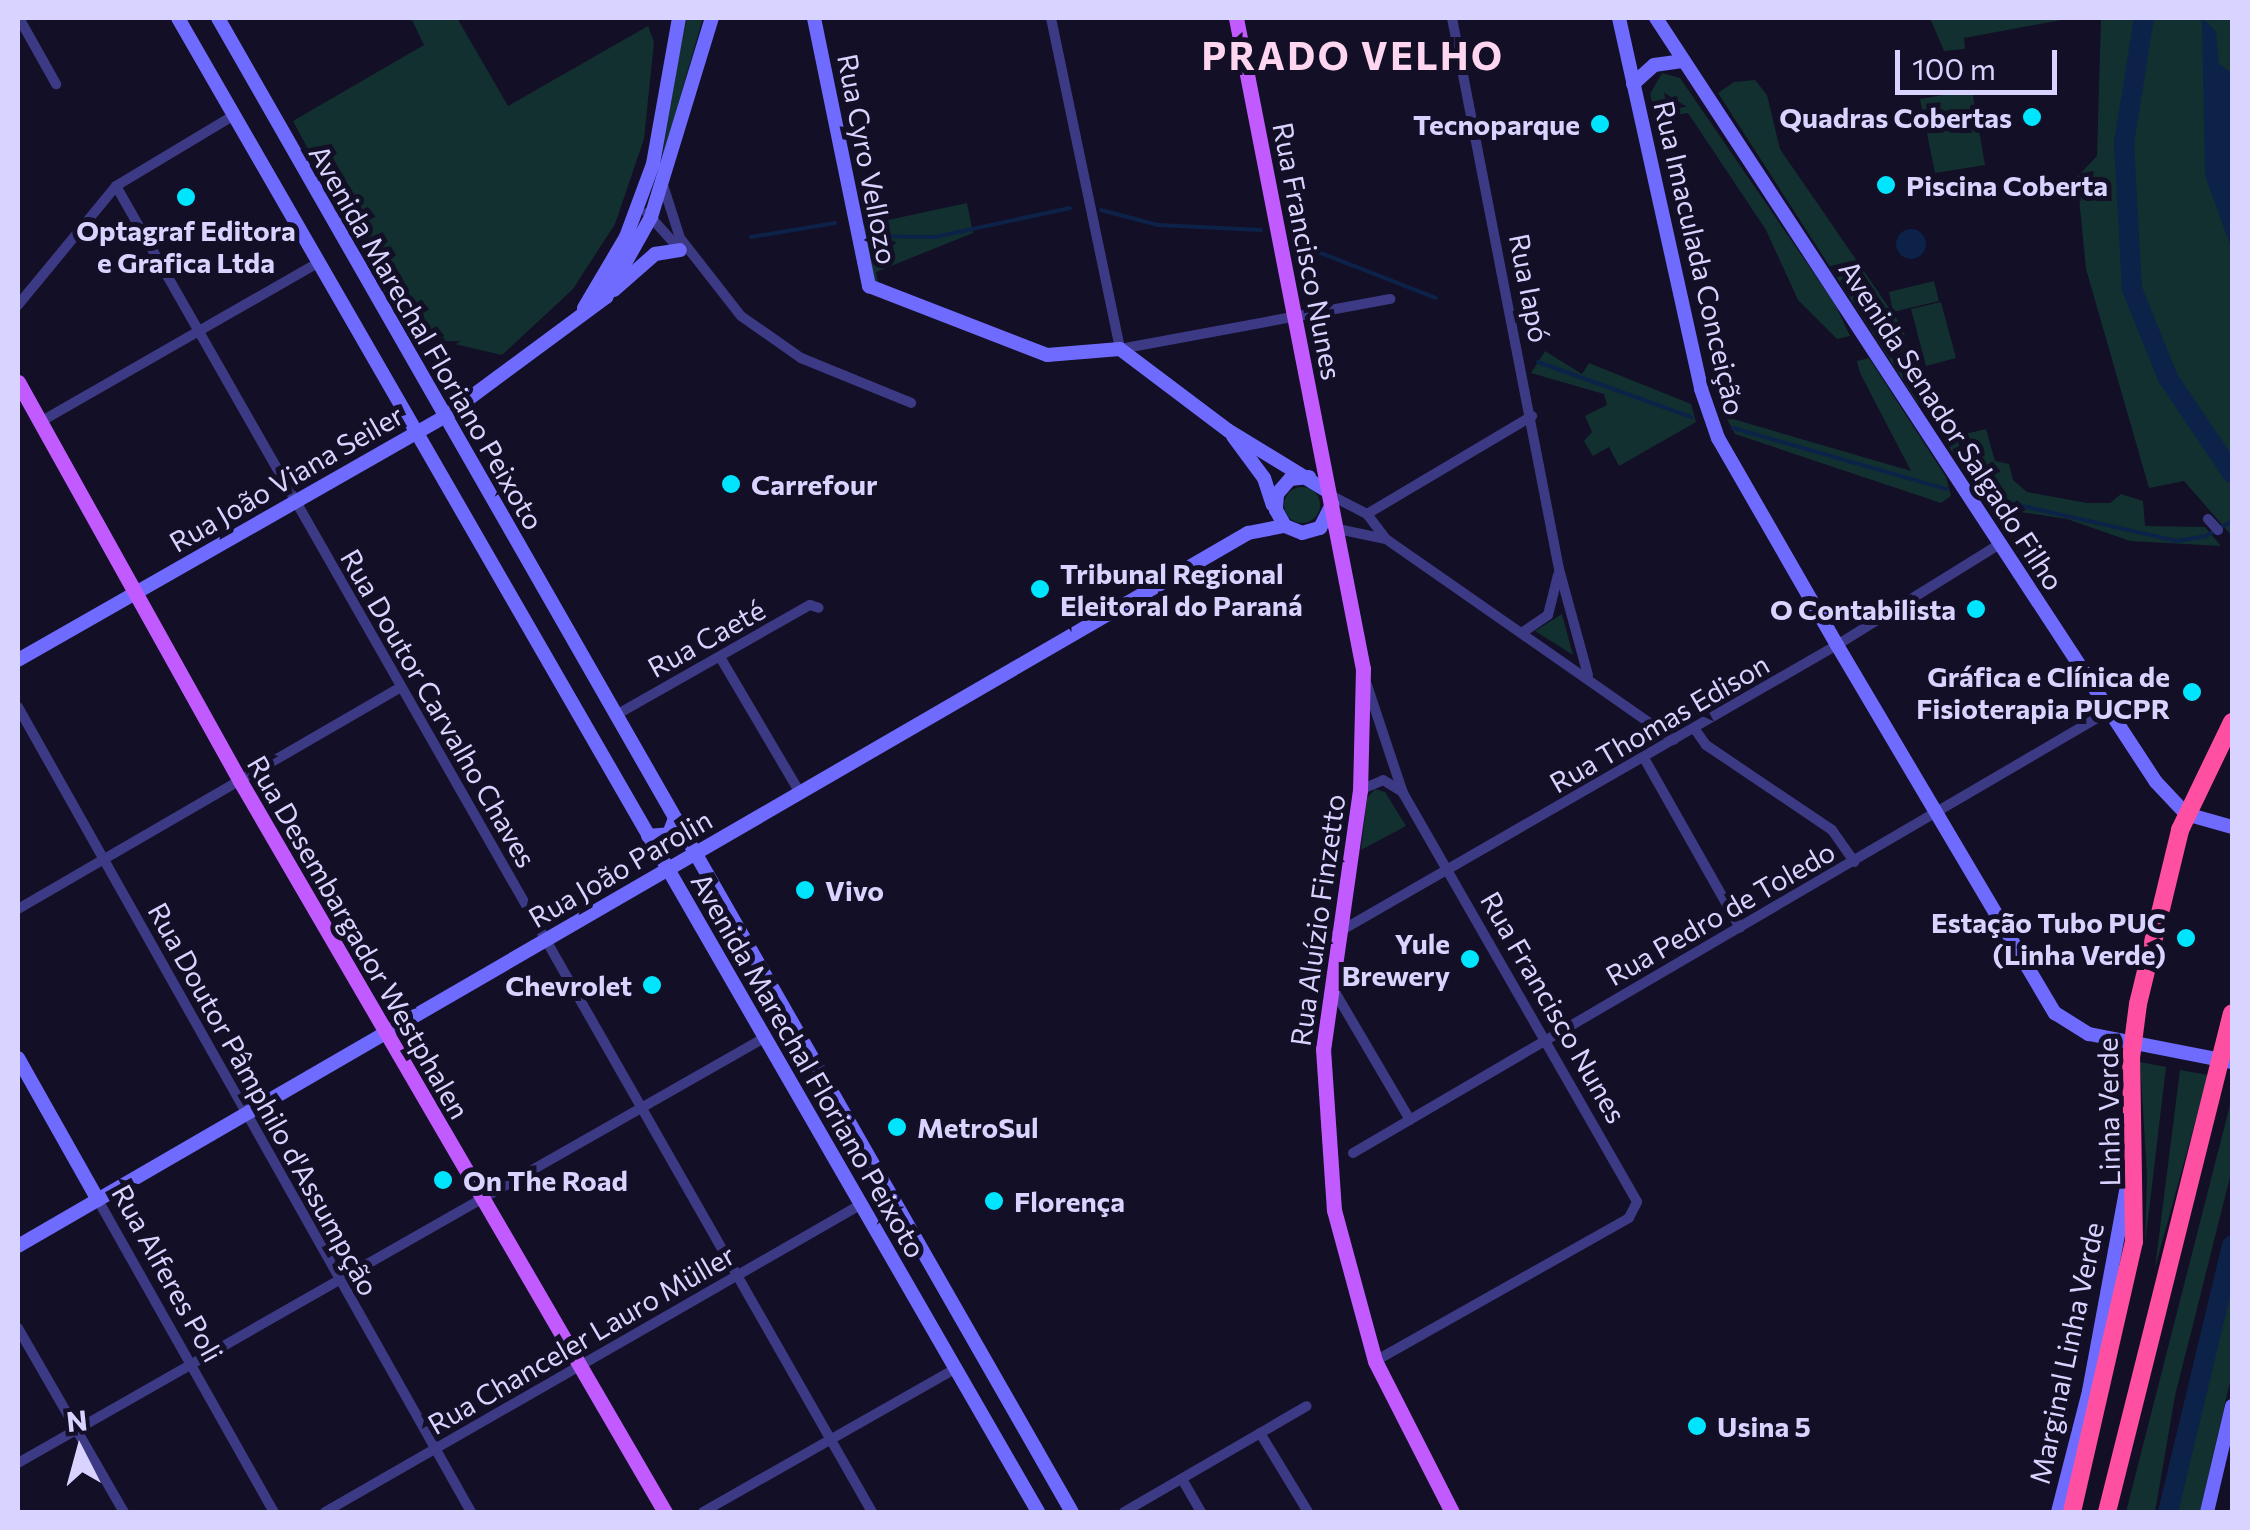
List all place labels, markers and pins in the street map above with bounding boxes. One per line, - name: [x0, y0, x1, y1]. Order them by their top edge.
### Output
- place label: Quadras Cobertas: [1779, 100, 2012, 134]
- marker: Quadras Cobertas: [2021, 106, 2043, 128]
- place label: Tecnoparque: [1413, 107, 1580, 141]
- marker: Tecnoparque: [1589, 113, 1611, 135]
- place label: Piscina Coberta: [1906, 168, 2108, 202]
- marker: Piscina Coberta: [1875, 174, 1897, 196]
- marker: Optagraf Editora e Grafica Ltda: [175, 186, 197, 208]
- place label: Optagraf Editora e Grafica Ltda: [76, 213, 296, 279]
- place label: Carrefour: [751, 467, 877, 501]
- marker: Carrefour: [720, 473, 742, 495]
- place label: Tribunal Regional Eleitoral do Paraná: [1060, 556, 1303, 622]
- marker: Tribunal Regional Eleitoral do Paraná: [1029, 578, 1051, 600]
- place label: O Contabilista: [1770, 592, 1956, 626]
- marker: O Contabilista: [1965, 598, 1987, 620]
- place label: Gráfica e Clínica de Fisioterapia PUCPR: [1916, 659, 2170, 725]
- marker: Gráfica e Clínica de Fisioterapia PUCPR: [2179, 679, 2205, 705]
- place label: Vivo: [825, 873, 884, 907]
- marker: Vivo: [794, 879, 816, 901]
- place label: Estação Tubo PUC (Linha Verde): [1931, 905, 2166, 971]
- place label: Yule Brewery: [1342, 926, 1450, 992]
- marker: Estação Tubo PUC (Linha Verde): [2175, 927, 2197, 949]
- marker: Yule Brewery: [1459, 948, 1481, 970]
- place label: Chevrolet: [505, 968, 632, 1002]
- marker: Chevrolet: [641, 974, 663, 996]
- place label: MetroSul: [917, 1110, 1039, 1144]
- marker: MetroSul: [886, 1116, 908, 1138]
- place label: On The Road: [463, 1163, 628, 1197]
- marker: On The Road: [432, 1169, 454, 1191]
- place label: Florença: [1014, 1184, 1125, 1218]
- marker: Florença: [983, 1190, 1005, 1212]
- place label: Usina 5: [1717, 1409, 1811, 1443]
- marker: Usina 5: [1686, 1415, 1708, 1437]

